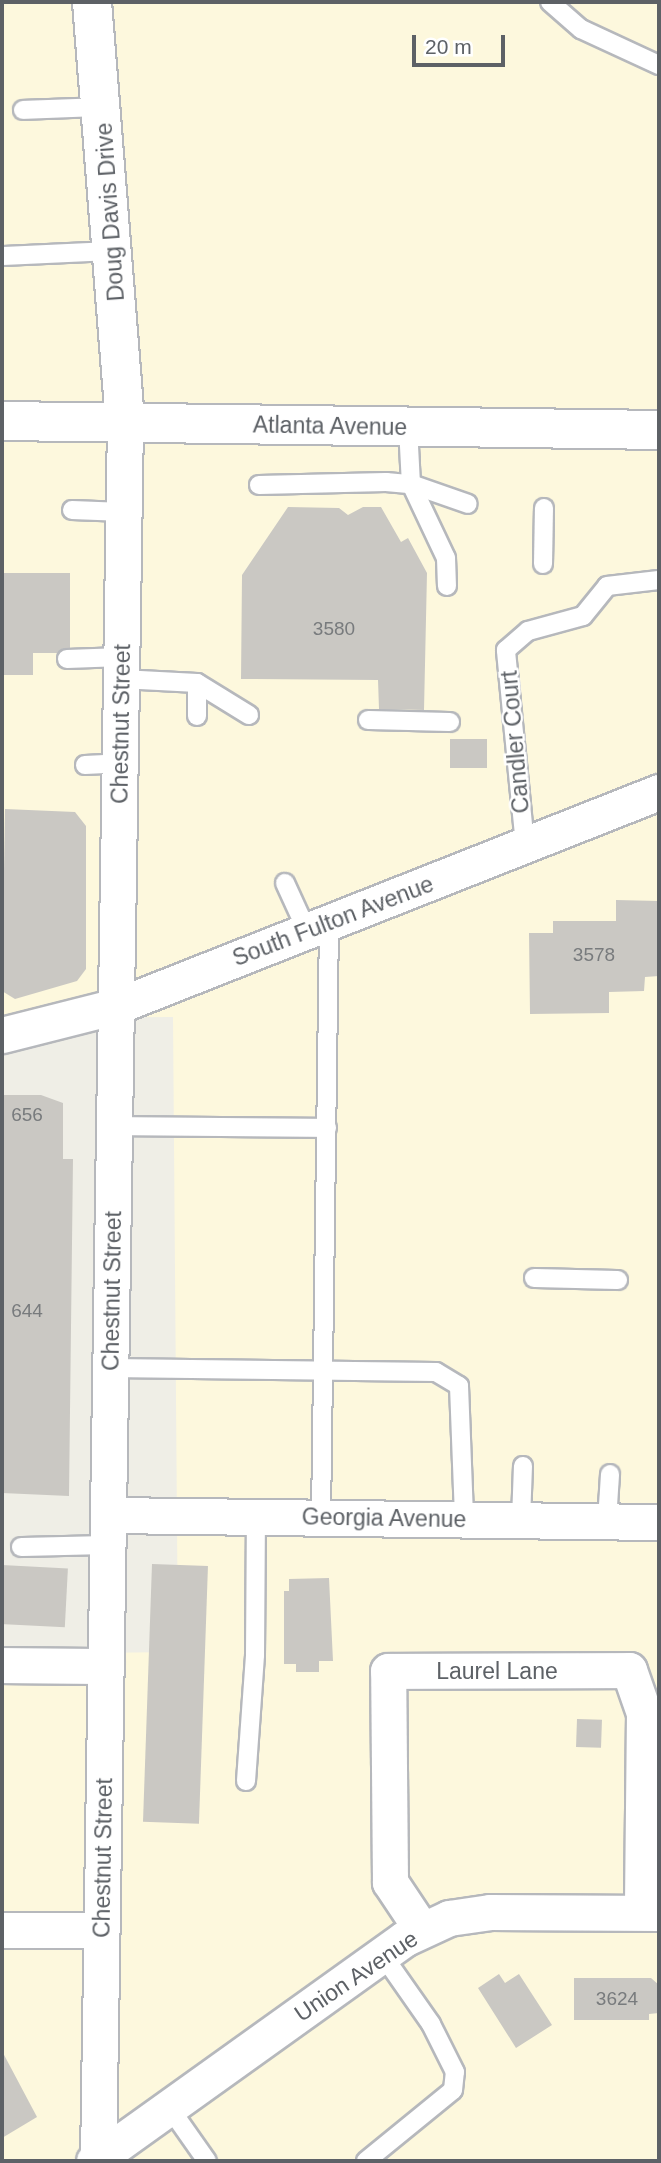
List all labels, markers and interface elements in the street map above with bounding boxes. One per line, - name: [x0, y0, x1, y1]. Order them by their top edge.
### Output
- scale bar: [416, 21, 509, 65]
- text: 20 m: [425, 35, 472, 58]
- street label: Doug Davis Drive: [90, 122, 130, 302]
- street label: Atlanta Avenue: [252, 411, 408, 441]
- house number: 3580: [313, 618, 355, 640]
- street label: Chestnut Street: [106, 644, 136, 804]
- street label: Candler Court: [495, 669, 535, 815]
- street label: South Fulton Avenue: [228, 870, 438, 972]
- house number: 3578: [573, 944, 615, 966]
- house number: 656: [11, 1104, 43, 1126]
- street label: Chestnut Street: [97, 1211, 127, 1371]
- house number: 644: [11, 1300, 43, 1322]
- street label: Georgia Avenue: [301, 1503, 467, 1533]
- street label: Laurel Lane: [436, 1657, 558, 1685]
- street label: Chestnut Street: [88, 1778, 118, 1938]
- street label: Union Avenue: [289, 1924, 423, 2028]
- house number: 3624: [596, 1988, 638, 2010]

